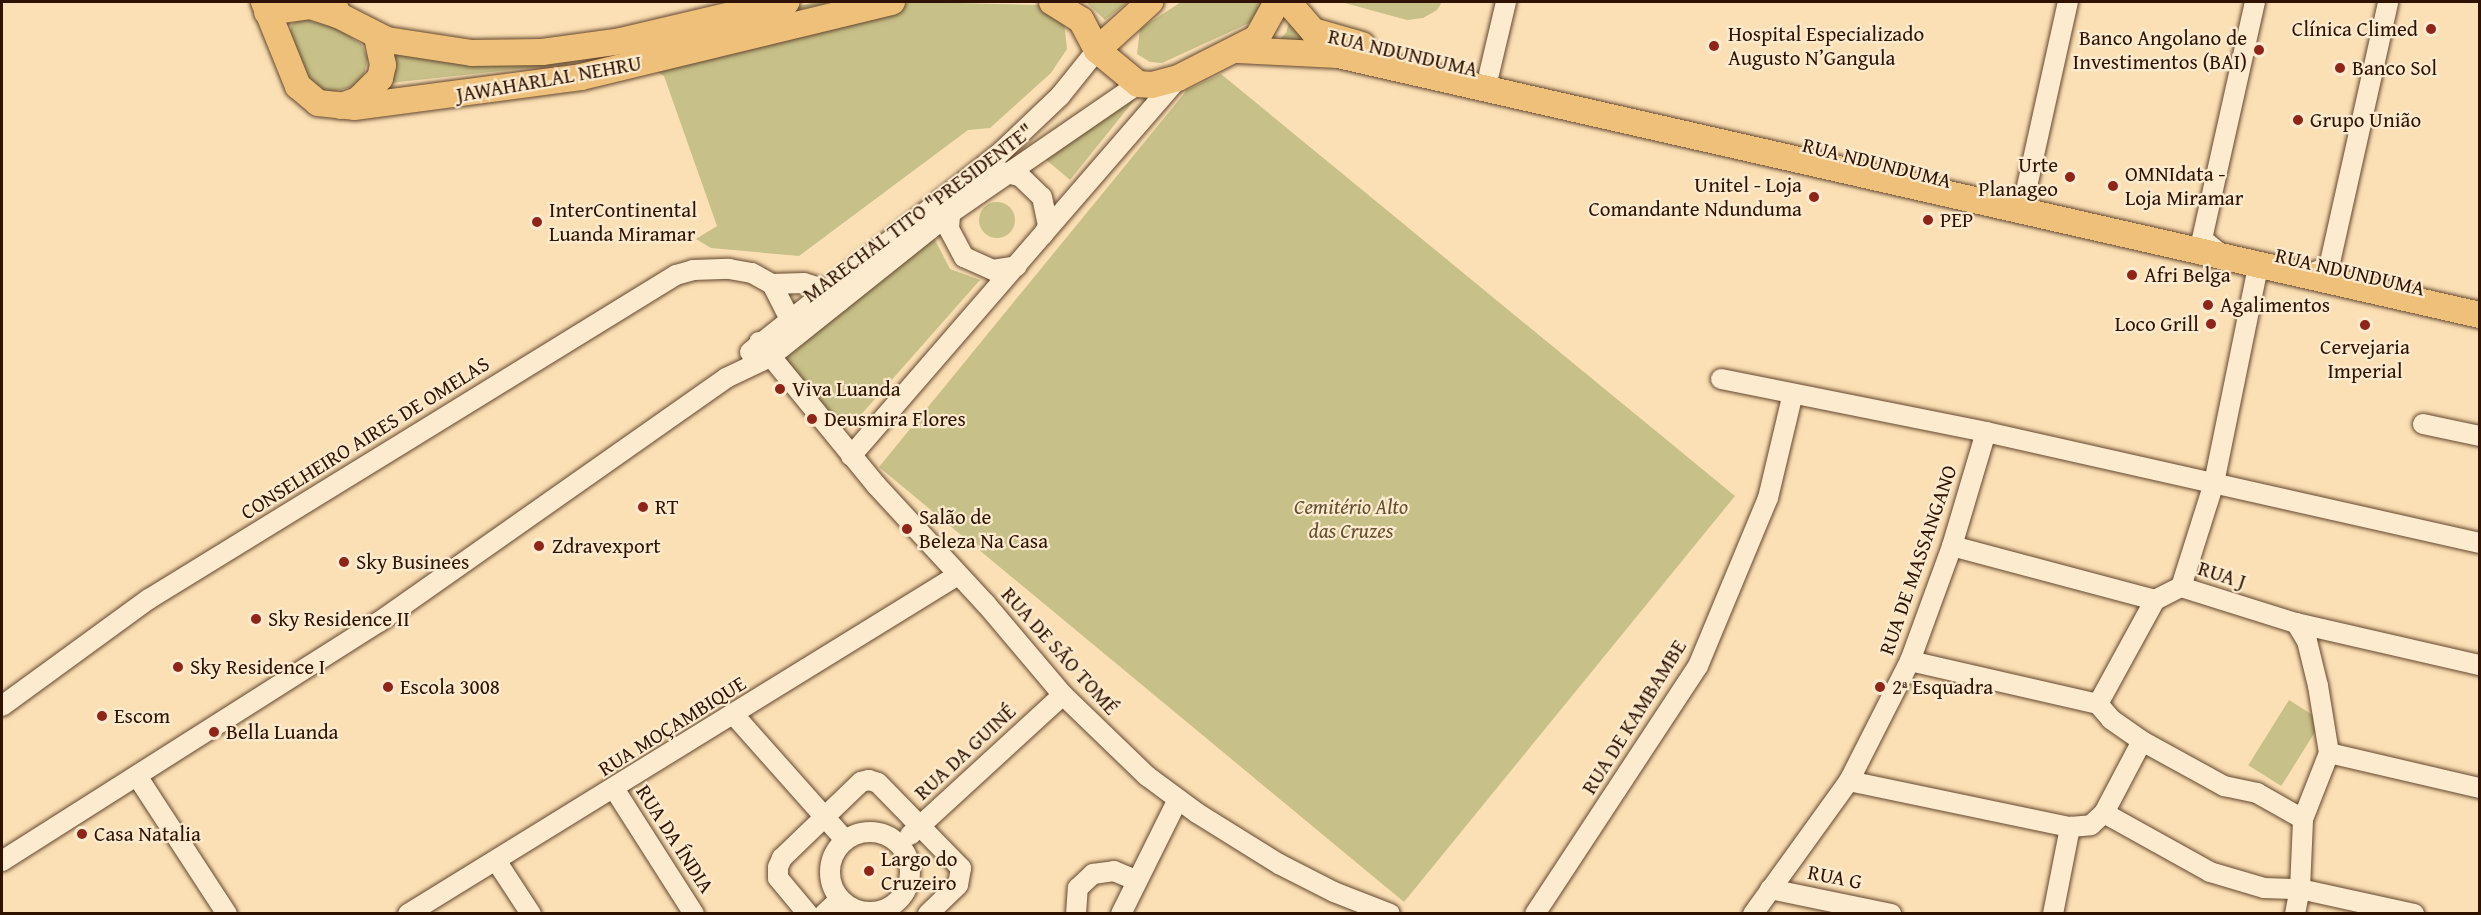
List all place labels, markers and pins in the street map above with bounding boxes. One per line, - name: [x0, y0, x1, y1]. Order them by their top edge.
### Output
- place label: Clínica Climed: [2292, 16, 2418, 42]
- marker: Clínica Climed: [2422, 20, 2440, 38]
- place label: Hospital Especializado Augusto N’Gangula: [1728, 21, 1924, 71]
- place label: Banco Angolano de Investimentos (BAI): [2073, 25, 2247, 75]
- marker: Hospital Especializado Augusto N’Gangula: [1705, 37, 1723, 55]
- marker: Banco Angolano de Investimentos (BAI): [2252, 43, 2266, 57]
- place label: Banco Sol: [2352, 55, 2437, 81]
- marker: Banco Sol: [2333, 61, 2347, 75]
- place label: Grupo União: [2310, 107, 2421, 133]
- marker: Grupo União: [2291, 113, 2305, 127]
- place label: Urte Planageo: [1978, 152, 2058, 202]
- place label: OMNIdata - Loja Miramar: [2125, 161, 2243, 211]
- marker: Urte Planageo: [2063, 170, 2077, 184]
- place label: Unitel - Loja Comandante Ndunduma: [1588, 172, 1802, 222]
- marker: OMNIdata - Loja Miramar: [2106, 179, 2120, 193]
- marker: Unitel - Loja Comandante Ndunduma: [1807, 190, 1821, 204]
- place label: InterContinental Luanda Miramar: [549, 197, 697, 247]
- place label: PEP: [1940, 207, 1973, 233]
- marker: PEP: [1921, 213, 1935, 227]
- marker: InterContinental Luanda Miramar: [530, 215, 544, 229]
- place label: Afri Belga: [2144, 262, 2231, 288]
- marker: Afri Belga: [2125, 268, 2139, 282]
- place label: Agalimentos: [2220, 292, 2330, 318]
- marker: Agalimentos: [2201, 298, 2215, 312]
- place label: Loco Grill: [2115, 311, 2199, 337]
- marker: Loco Grill: [2204, 317, 2218, 331]
- marker: Cervejaria Imperial: [2358, 318, 2372, 332]
- place label: Cervejaria Imperial: [2320, 334, 2410, 384]
- place label: Viva Luanda: [792, 376, 901, 402]
- marker: Viva Luanda: [773, 382, 787, 396]
- place label: Deusmira Flores: [824, 406, 966, 432]
- marker: Deusmira Flores: [805, 412, 819, 426]
- place label: RT: [655, 494, 678, 520]
- marker: RT: [636, 500, 650, 514]
- place label: Salão de Beleza Na Casa: [919, 504, 1048, 554]
- marker: Salão de Beleza Na Casa: [900, 522, 914, 536]
- place label: Zdravexport: [552, 533, 661, 559]
- marker: Zdravexport: [530, 537, 548, 555]
- place label: Sky Businees: [356, 549, 469, 575]
- marker: Sky Businees: [337, 555, 351, 569]
- place label: Sky Residence II: [268, 606, 410, 632]
- marker: Sky Residence II: [249, 612, 263, 626]
- place label: Sky Residence I: [190, 654, 325, 680]
- marker: Sky Residence I: [171, 660, 185, 674]
- place label: Escola 3008: [400, 674, 500, 700]
- place label: 2ª Esquadra: [1892, 674, 1993, 700]
- marker: Escola 3008: [381, 680, 395, 694]
- marker: 2ª Esquadra: [1873, 680, 1887, 694]
- place label: Escom: [114, 703, 170, 729]
- marker: Escom: [95, 709, 109, 723]
- place label: Bella Luanda: [226, 719, 339, 745]
- marker: Bella Luanda: [207, 725, 221, 739]
- place label: Casa Natalia: [94, 821, 201, 847]
- marker: Casa Natalia: [75, 827, 89, 841]
- place label: Largo do Cruzeiro: [881, 846, 958, 896]
- marker: Largo do Cruzeiro: [862, 864, 876, 878]

